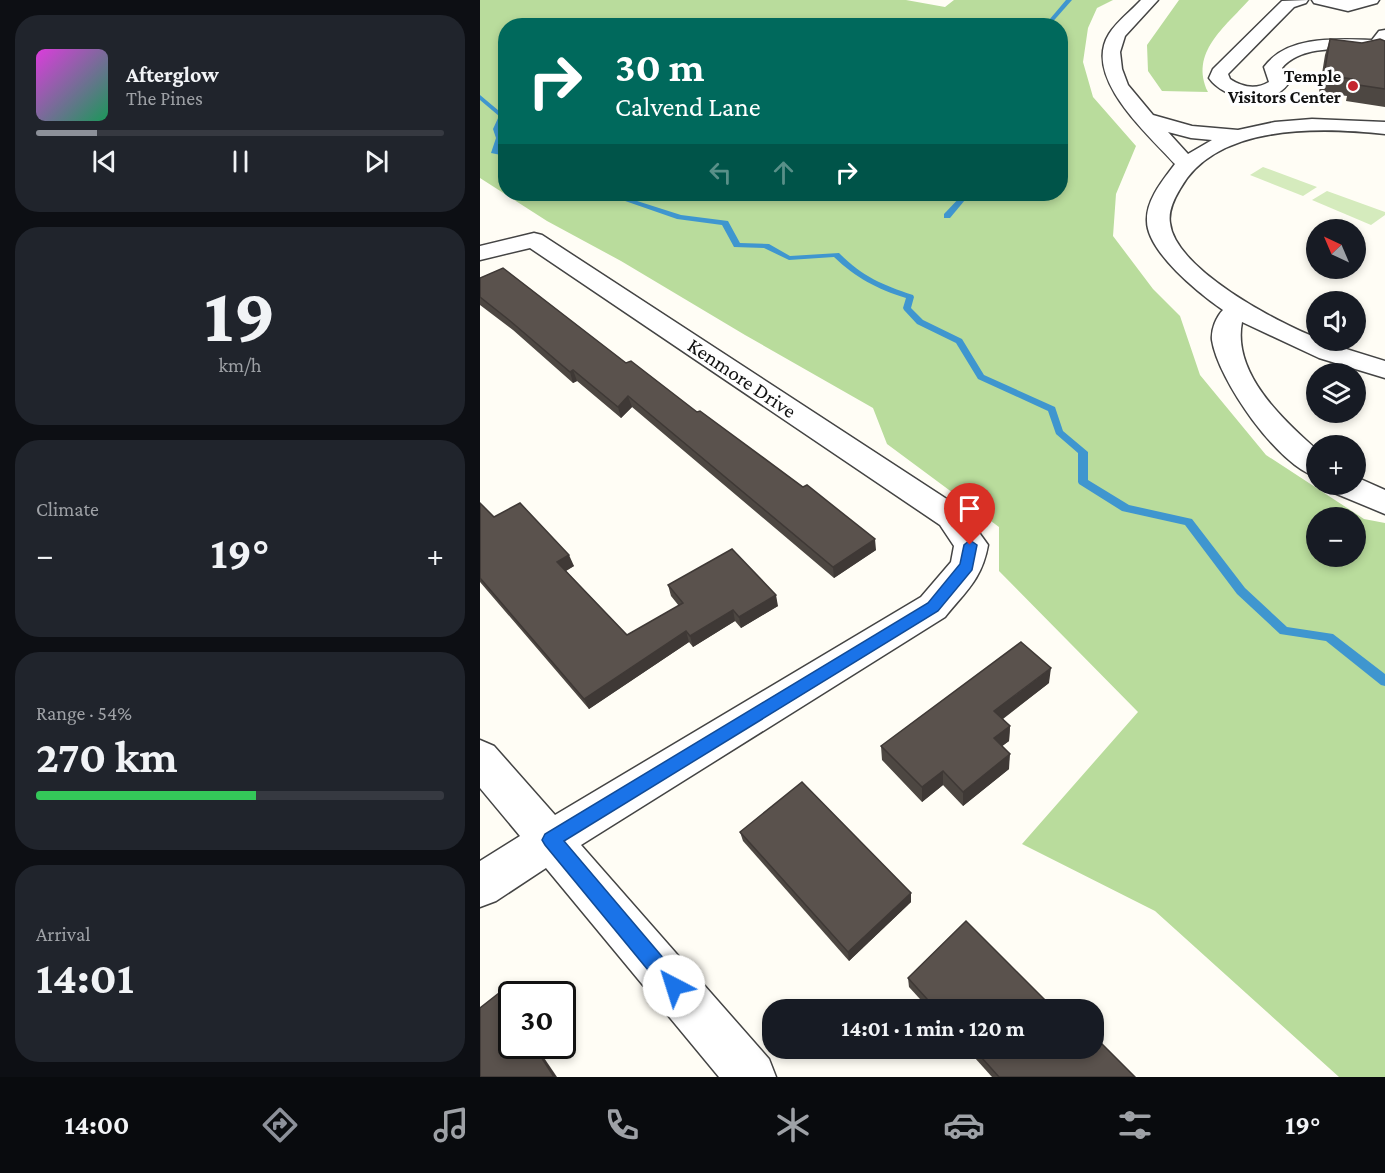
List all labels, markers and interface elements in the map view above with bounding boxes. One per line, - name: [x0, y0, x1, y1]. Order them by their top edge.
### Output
- icon: right: [516, 42, 594, 120]
- text: 30 m: [615, 43, 705, 90]
- text: Afterglow: [126, 62, 219, 87]
- place label: Temple Visitors Center: [1227, 66, 1341, 107]
- marker: Temple Visitors Center: [1346, 79, 1360, 93]
- text: The Pines: [126, 87, 203, 109]
- text: Calvend Lane: [615, 92, 761, 122]
- icon: previous: [88, 145, 121, 178]
- icon: pause: [224, 145, 257, 178]
- icon: next: [360, 145, 393, 178]
- icon: left: [704, 156, 737, 189]
- icon: ahead: [767, 156, 800, 189]
- icon: right: [830, 156, 863, 189]
- north arrow: [1306, 219, 1366, 279]
- map controls: [1306, 219, 1366, 567]
- text: 19: [204, 271, 276, 358]
- button: sound: [1306, 291, 1366, 351]
- street label: Kenmore Drive: [683, 333, 801, 423]
- text: km/h: [218, 354, 262, 376]
- button: layers: [1306, 363, 1366, 423]
- button: +: [1306, 435, 1366, 495]
- pin: [944, 483, 995, 545]
- icon: arrive: [953, 492, 986, 525]
- text: Climate: [36, 498, 99, 520]
- button: −: [1306, 507, 1366, 567]
- text: 19°: [211, 528, 269, 578]
- text: −: [36, 536, 53, 573]
- text: +: [427, 536, 444, 573]
- text: Range · 54%: [36, 702, 132, 724]
- text: 270 km: [36, 732, 178, 782]
- text: Arrival: [36, 923, 90, 945]
- text: 14:01: [36, 953, 134, 1003]
- position arrow: [642, 954, 706, 1018]
- speed limit sign: 30: [498, 981, 576, 1059]
- text: 14:01 · 1 min · 120 m: [841, 1016, 1025, 1041]
- icon: directions: [259, 1104, 301, 1146]
- icon: music: [430, 1104, 472, 1146]
- icon: phone: [601, 1104, 643, 1146]
- icon: climate: [772, 1104, 814, 1146]
- icon: car: [943, 1104, 985, 1146]
- icon: filters: [1114, 1104, 1156, 1146]
- text: 14:00: [65, 1110, 130, 1140]
- text: 19°: [1285, 1110, 1320, 1140]

